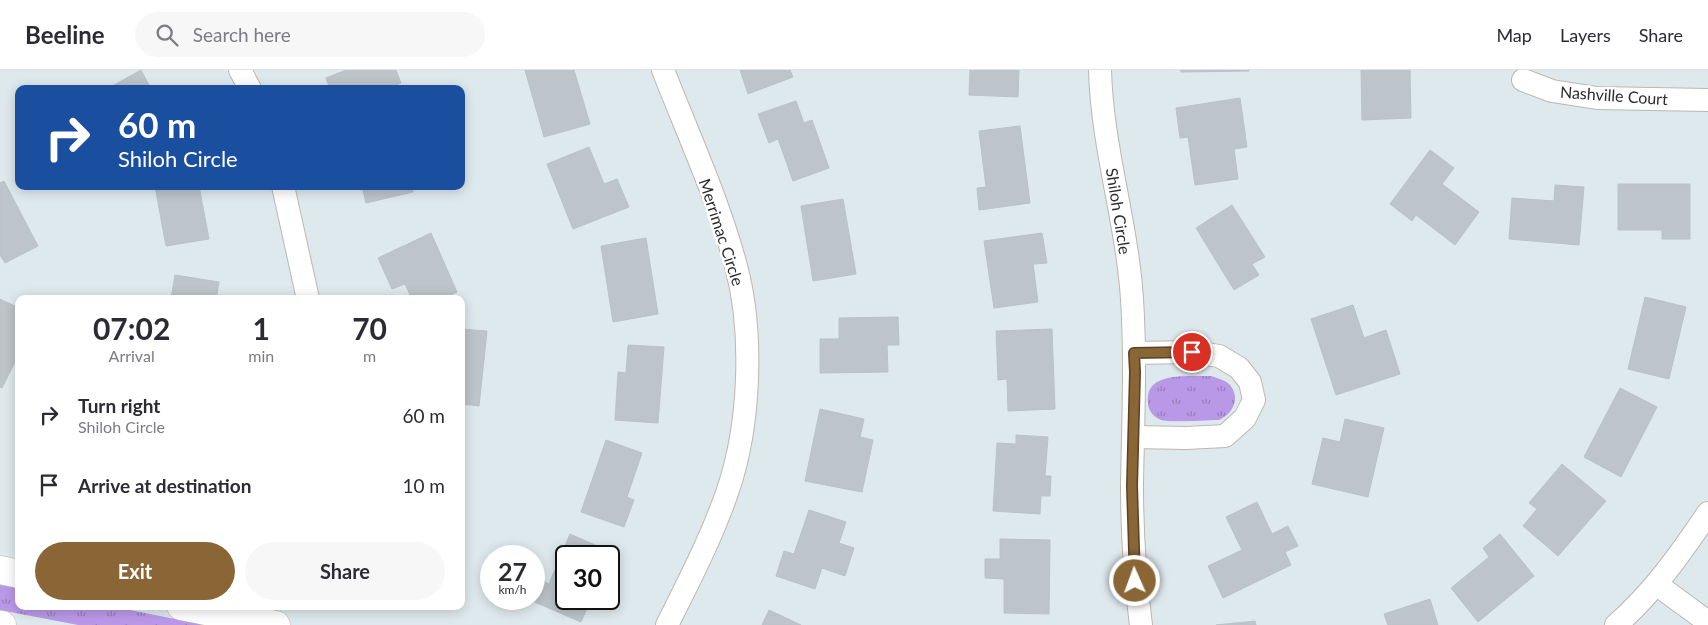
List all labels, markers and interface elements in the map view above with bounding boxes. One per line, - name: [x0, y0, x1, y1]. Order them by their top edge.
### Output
- search box: [135, 12, 485, 57]
- text: Beeline: [25, 20, 105, 49]
- icon: search: [153, 21, 181, 49]
- text: Search here: [193, 23, 291, 46]
- text: Map: [1496, 24, 1532, 46]
- text: Layers: [1560, 24, 1611, 46]
- text: Share: [1639, 24, 1683, 46]
- street label: Nashville Court: [1560, 82, 1669, 108]
- text: 60 m: [118, 103, 196, 145]
- icon: right: [35, 105, 100, 170]
- text: Shiloh Circle: [118, 145, 238, 172]
- street label: Shiloh Circle: [1103, 167, 1135, 255]
- street label: Merrimac Circle: [696, 176, 748, 288]
- text: 07:02: [93, 310, 170, 346]
- text: 1: [253, 310, 270, 346]
- text: 70: [352, 310, 387, 346]
- pin: [1171, 331, 1213, 373]
- icon: arrive: [1178, 338, 1206, 366]
- text: Arrival: [109, 346, 155, 365]
- text: min: [248, 346, 274, 365]
- text: m: [363, 346, 376, 365]
- text: Turn right: [78, 394, 160, 417]
- icon: right: [35, 401, 63, 429]
- text: 60 m: [402, 404, 445, 427]
- text: Shiloh Circle: [78, 417, 165, 436]
- icon: arrive: [35, 471, 63, 499]
- text: Arrive at destination: [78, 474, 251, 497]
- text: 10 m: [402, 474, 445, 497]
- button: Exit: [35, 542, 235, 600]
- button: Share: [245, 542, 445, 600]
- speed limit sign: 30: [555, 545, 620, 610]
- position arrow: [1108, 554, 1160, 606]
- text: 27: [498, 556, 527, 586]
- text: km/h: [498, 582, 527, 597]

